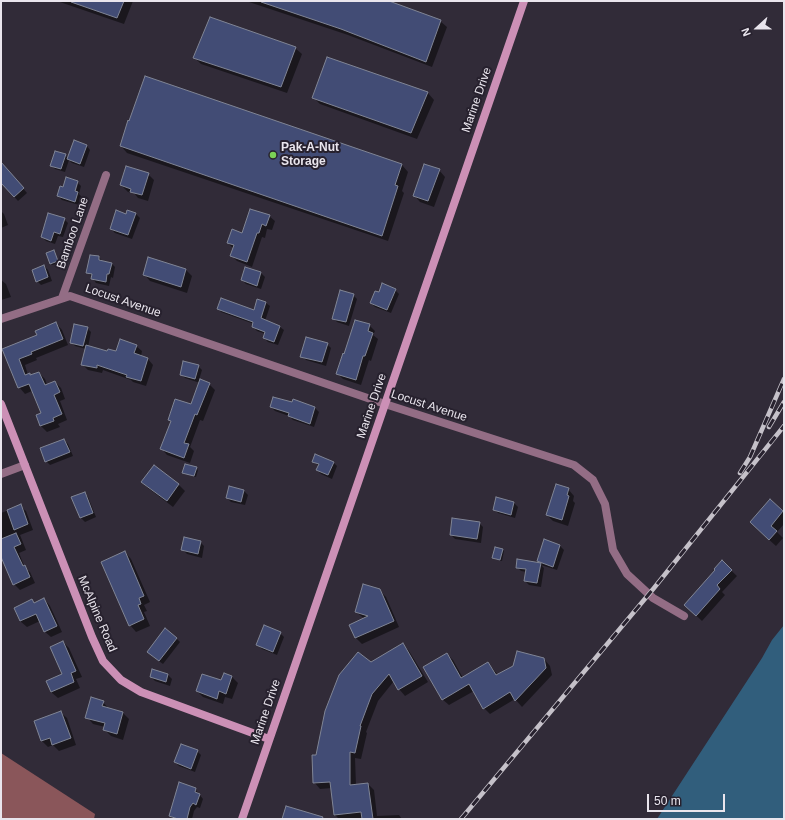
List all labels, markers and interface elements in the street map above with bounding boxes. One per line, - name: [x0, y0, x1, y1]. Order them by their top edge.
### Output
- north arrow: [737, 8, 777, 48]
- text: N: [739, 26, 753, 38]
- street label: Marine Drive: [459, 66, 495, 134]
- place label: Pak-A-Nut Storage: [281, 141, 339, 169]
- marker: Pak-A-Nut Storage: [268, 150, 278, 160]
- street label: Bamboo Lane: [54, 195, 92, 271]
- street label: Locust Avenue: [83, 281, 163, 321]
- street label: Marine Drive: [354, 372, 390, 440]
- street label: Locust Avenue: [389, 387, 469, 425]
- street label: McAlpine Road: [74, 574, 120, 654]
- street label: Marine Drive: [248, 678, 284, 746]
- scale bar: [649, 786, 727, 812]
- text: 50 m: [654, 794, 681, 808]

